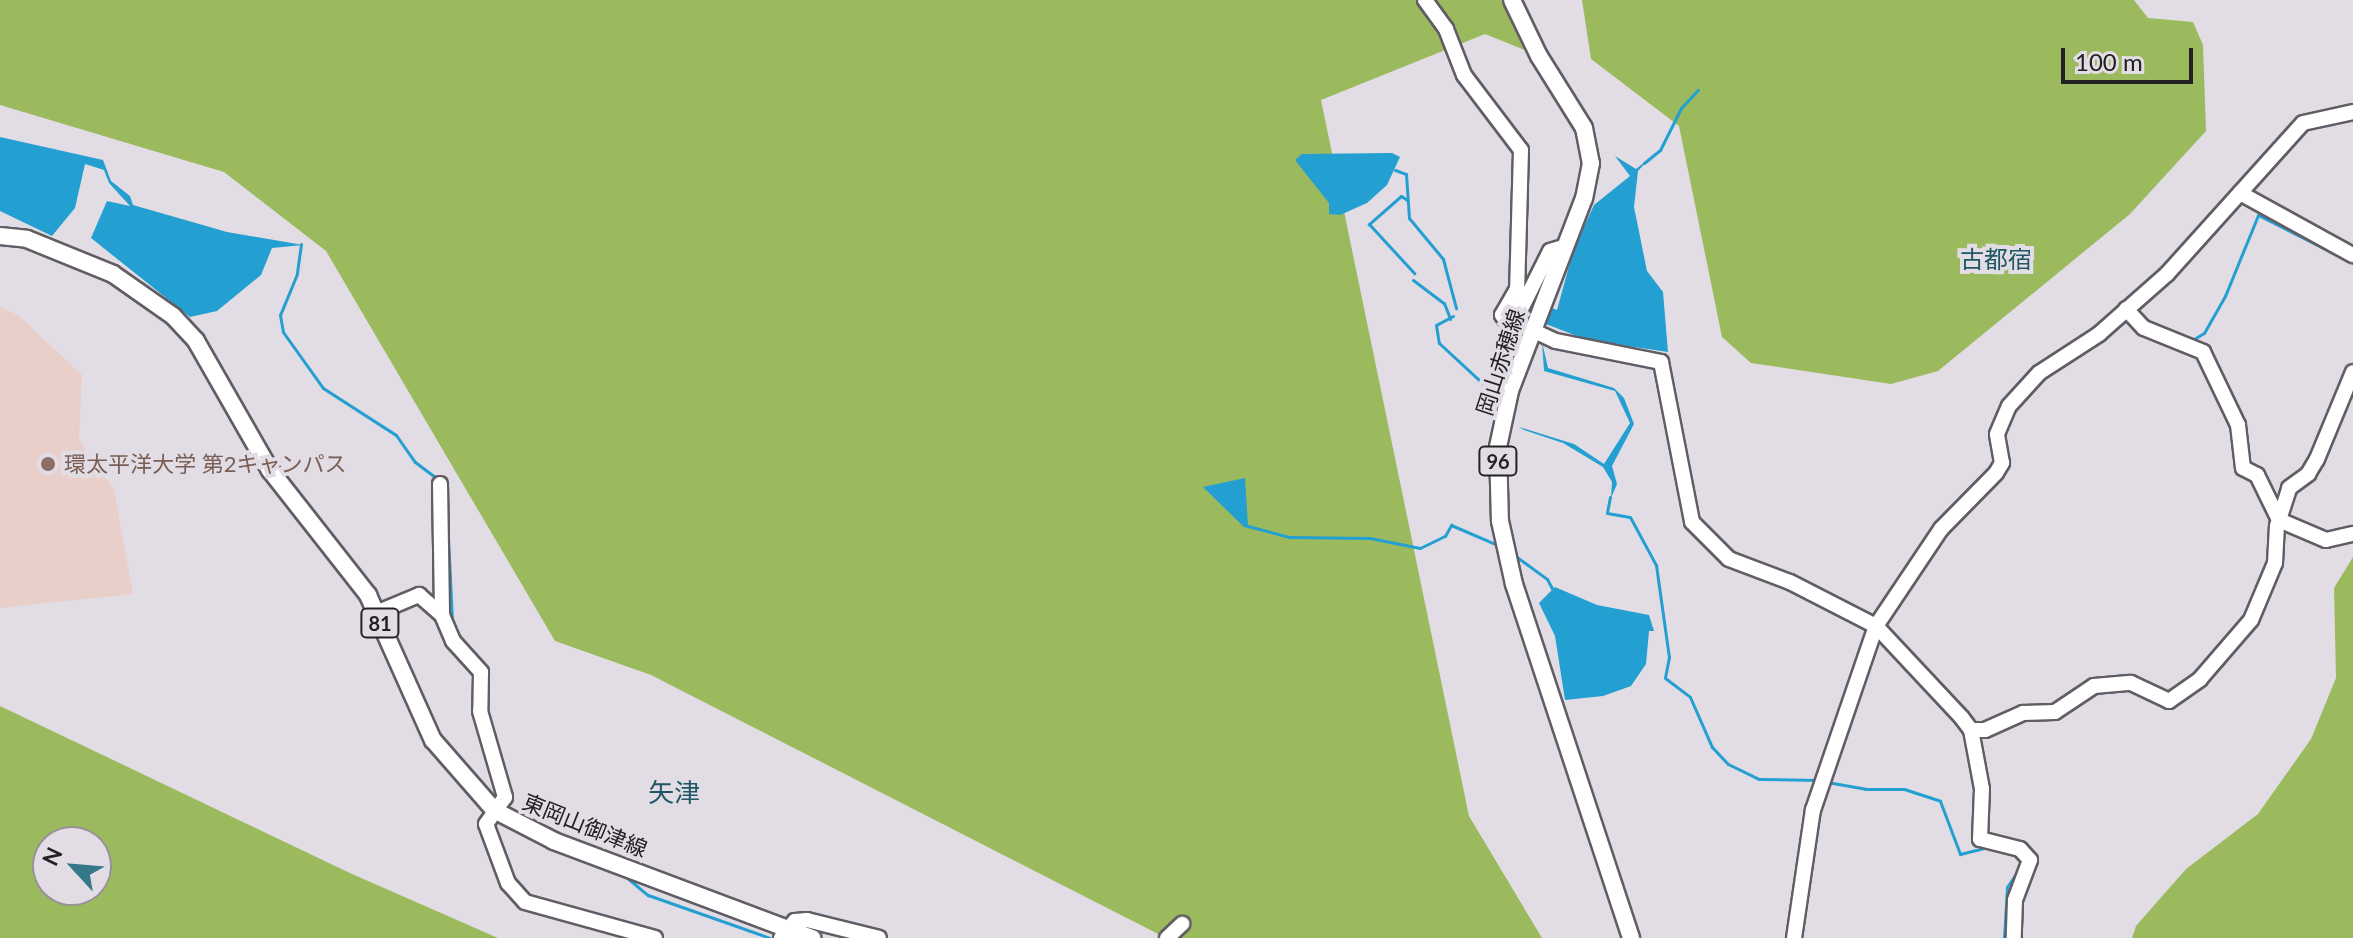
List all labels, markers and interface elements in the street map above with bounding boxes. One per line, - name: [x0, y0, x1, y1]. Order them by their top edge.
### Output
- scale bar: [2065, 32, 2197, 82]
- text: 100 m: [2075, 47, 2143, 76]
- district label: 古都宿: [1960, 245, 2032, 273]
- street label: 岡山赤穂線: [1470, 306, 1530, 418]
- road number: 96: [1478, 445, 1518, 477]
- place label: 環太平洋大学 第2キャンパス: [64, 451, 346, 477]
- marker: 環太平洋大学 第2キャンパス: [39, 455, 57, 473]
- road number: 81: [360, 607, 400, 639]
- district label: 矢津: [648, 777, 700, 809]
- street label: 東岡山御津線: [519, 788, 651, 862]
- north arrow: [32, 826, 112, 906]
- text: N: [36, 843, 68, 870]

